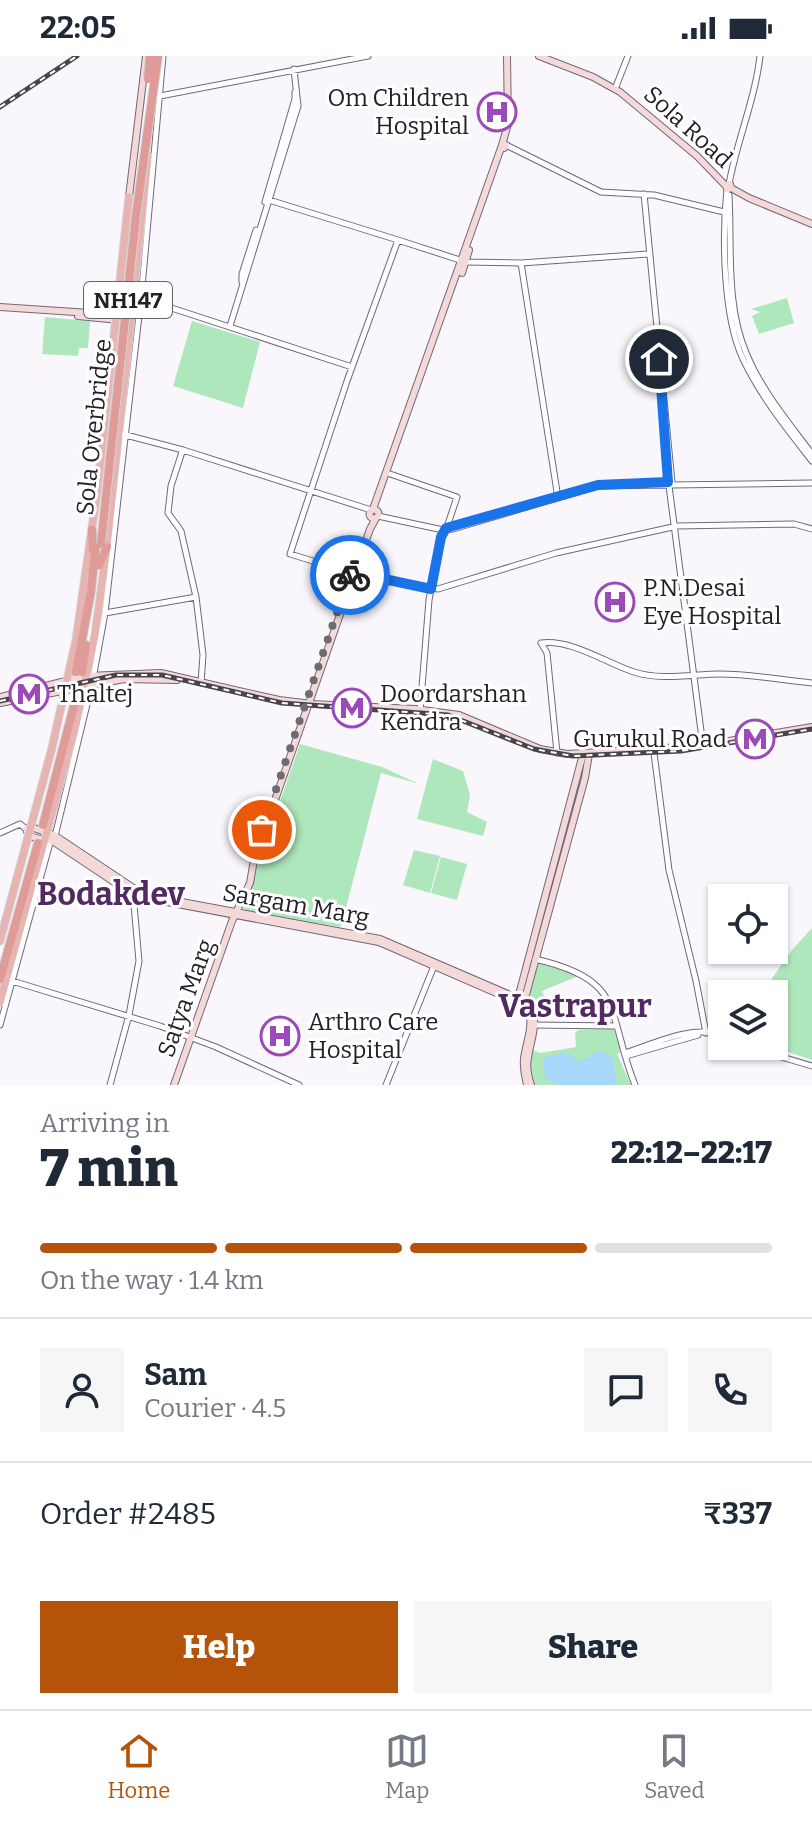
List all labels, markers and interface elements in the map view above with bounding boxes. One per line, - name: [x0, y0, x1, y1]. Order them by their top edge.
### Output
- text: 22:05: [40, 10, 116, 46]
- street label: Sola Road: [638, 80, 738, 174]
- place label: Om Children Hospital: [327, 84, 469, 140]
- hospital icon: Om Children Hospital: [476, 91, 518, 133]
- road number: NH147: [84, 282, 172, 318]
- pin: [625, 325, 693, 393]
- street label: Sola Overbridge: [71, 337, 117, 517]
- icon: home: [637, 337, 681, 381]
- courier: [310, 535, 390, 615]
- icon: bike: [328, 553, 372, 597]
- place label: P.N.Desai Eye Hospital: [643, 574, 781, 630]
- hospital icon: P.N.Desai Eye Hospital: [594, 581, 636, 623]
- metro station icon: Thaltej: [8, 673, 50, 715]
- place label: Thaltej: [57, 680, 133, 708]
- place label: Doordarshan Kendra: [380, 680, 527, 736]
- metro station icon: Doordarshan Kendra: [331, 687, 373, 729]
- metro station icon: Gurukul Road: [734, 718, 776, 760]
- place label: Gurukul Road: [573, 725, 727, 753]
- pin: [228, 796, 296, 864]
- icon: bag: [240, 808, 284, 852]
- district label: Bodakdev: [37, 875, 186, 913]
- street label: Sargam Marg: [220, 878, 372, 932]
- map controls: [708, 884, 788, 1060]
- button: locate: [708, 884, 788, 964]
- street label: Satya Marg: [152, 935, 220, 1061]
- button: layers: [708, 980, 788, 1060]
- district label: Vastrapur: [498, 987, 652, 1025]
- place label: Arthro Care Hospital: [308, 1008, 438, 1064]
- hospital icon: Arthro Care Hospital: [259, 1015, 301, 1057]
- text: Arriving in: [40, 1108, 169, 1139]
- text: 22:12–22:17: [611, 1135, 772, 1171]
- text: 7 min: [40, 1137, 178, 1200]
- text: On the way · 1.4 km: [40, 1265, 264, 1296]
- button: person: [40, 1348, 124, 1432]
- button: chat: [584, 1348, 668, 1432]
- button: phone: [688, 1348, 772, 1432]
- text: Sam: [144, 1357, 207, 1393]
- text: Courier · 4.5: [144, 1393, 286, 1424]
- text: Order #2485: [40, 1496, 216, 1532]
- text: ₹337: [703, 1496, 772, 1532]
- button: Help: [40, 1601, 398, 1693]
- button: Share: [414, 1601, 772, 1693]
- tab: Home: [107, 1729, 170, 1804]
- tab: Map: [385, 1729, 429, 1804]
- tab: Saved: [644, 1729, 705, 1804]

